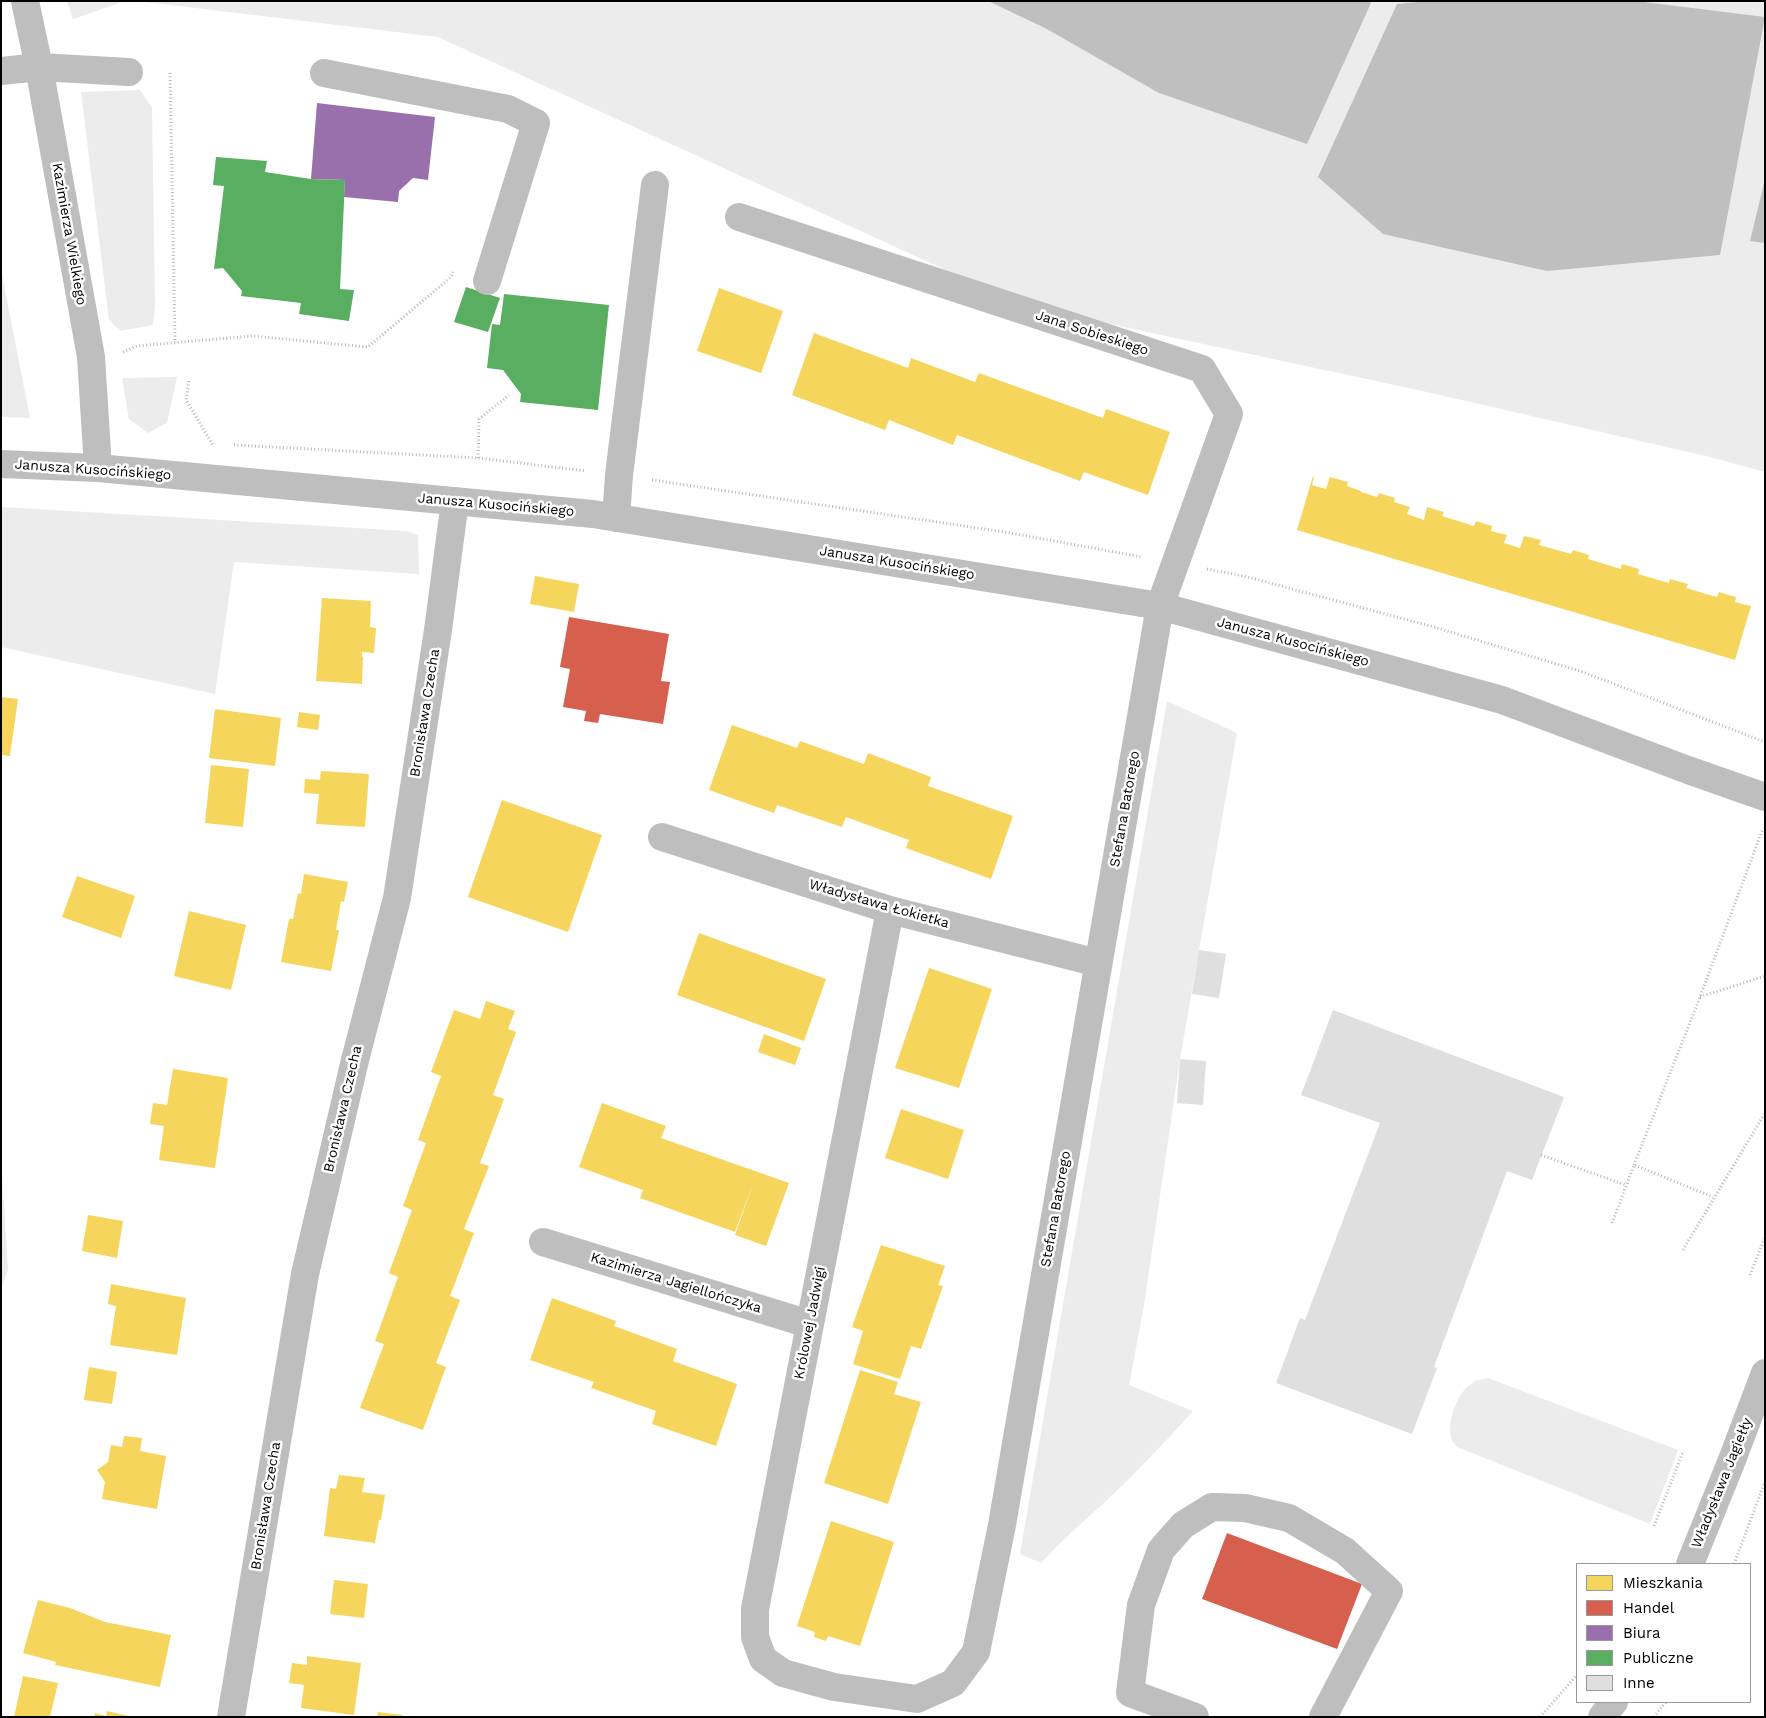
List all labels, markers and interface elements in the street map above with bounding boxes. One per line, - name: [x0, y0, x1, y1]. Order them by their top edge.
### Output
- street label: Kazimierza Wielkiego: [48, 162, 90, 306]
- street label: Jana Sobieskiego: [1033, 307, 1151, 359]
- street label: Janusza Kusocińskiego: [14, 456, 172, 484]
- street label: Janusza Kusocińskiego: [417, 490, 575, 520]
- street label: Janusza Kusocińskiego: [818, 542, 976, 584]
- street label: Janusza Kusocińskiego: [1215, 614, 1371, 670]
- street label: Bronisława Czecha: [407, 648, 443, 778]
- street label: Stefana Batorego: [1107, 750, 1143, 868]
- street label: Władysława Łokietka: [807, 876, 951, 932]
- street label: Bronisława Czecha: [320, 1044, 366, 1174]
- street label: Stefana Batorego: [1038, 1150, 1074, 1268]
- street label: Kazimierza Jagiellończyka: [588, 1249, 764, 1317]
- street label: Królowej Jadwigi: [791, 1265, 829, 1381]
- street label: Władysława Jagiełły: [1688, 1415, 1756, 1551]
- street label: Bronisława Czecha: [248, 1441, 284, 1571]
- legend: [1576, 1563, 1751, 1703]
- text: Mieszkania: [1623, 1574, 1703, 1592]
- text: Handel: [1623, 1599, 1674, 1617]
- text: Biura: [1623, 1624, 1660, 1642]
- text: Publiczne: [1623, 1649, 1694, 1667]
- text: Inne: [1623, 1674, 1655, 1692]

